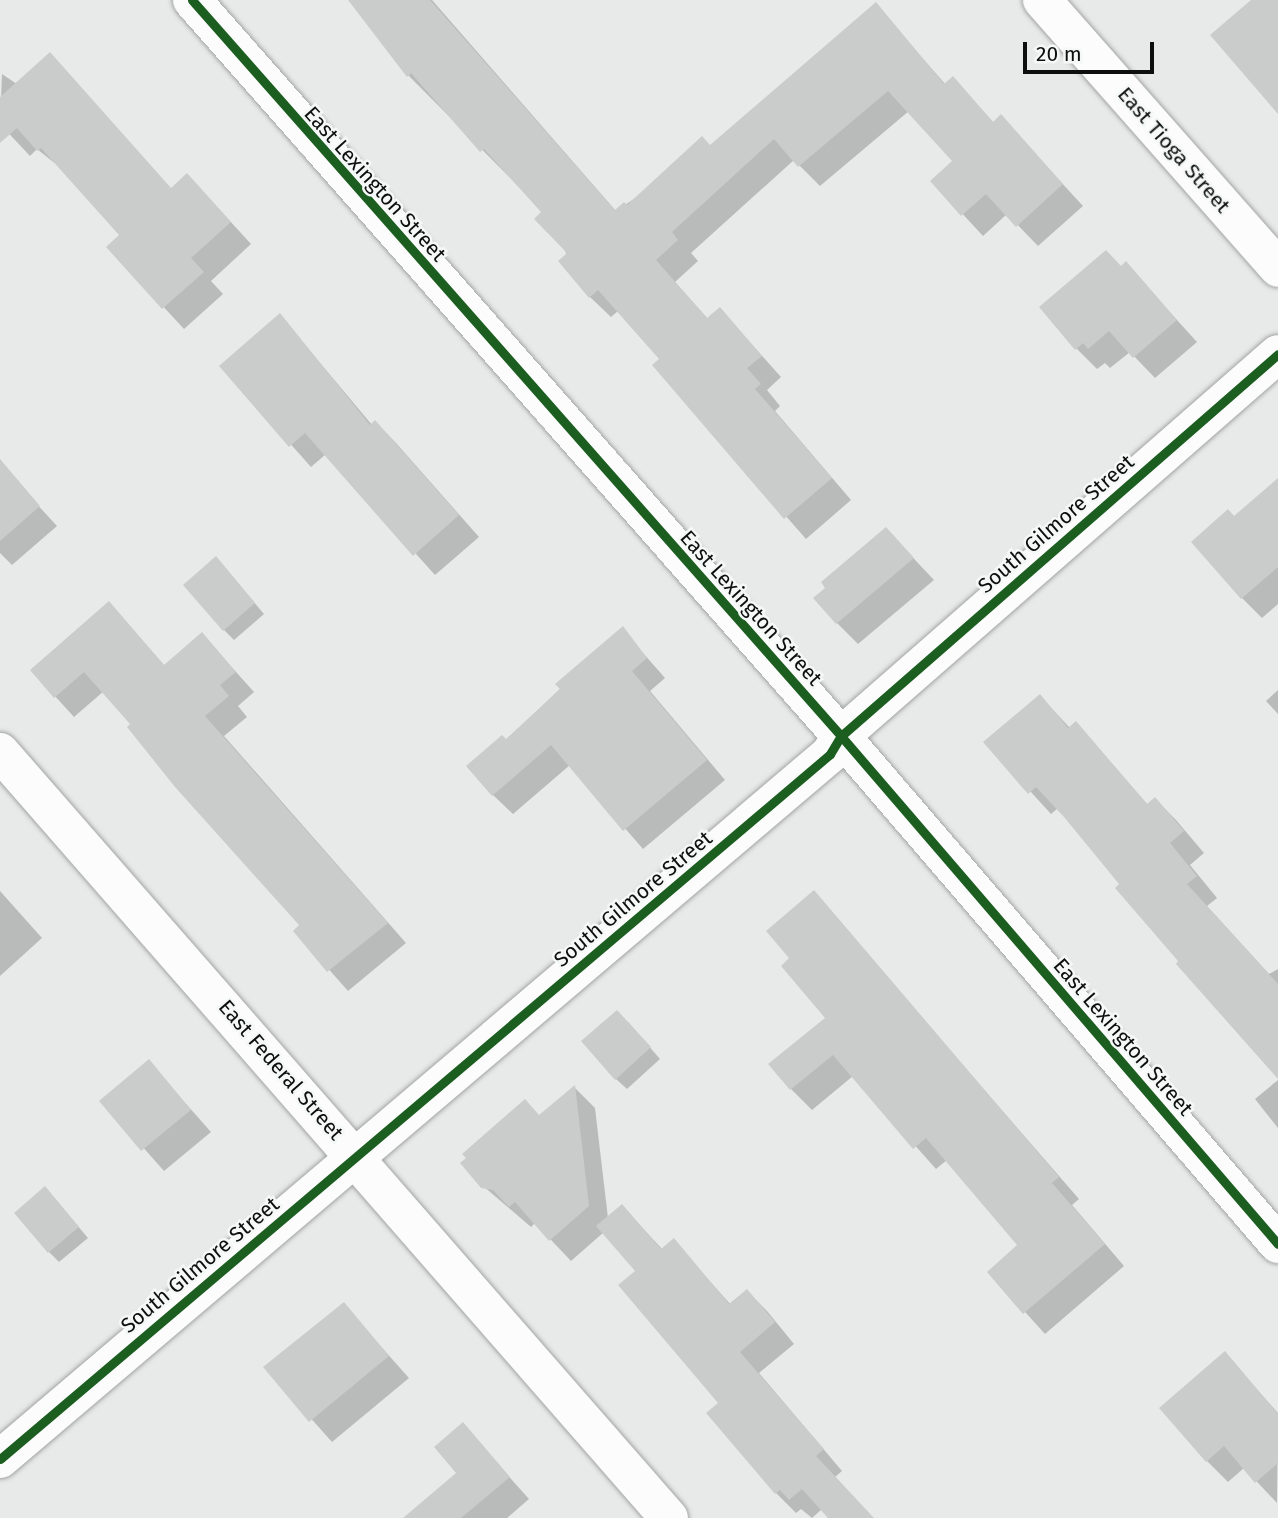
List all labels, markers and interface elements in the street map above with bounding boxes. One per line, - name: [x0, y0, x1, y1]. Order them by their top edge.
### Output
- scale bar: [1026, 28, 1157, 72]
- text: 20 m: [1036, 41, 1082, 67]
- street label: East Tioga Street: [1112, 82, 1236, 218]
- street label: East Lexington Street: [299, 101, 451, 267]
- street label: South Gilmore Street: [973, 449, 1139, 599]
- street label: East Lexington Street: [675, 525, 827, 691]
- street label: South Gilmore Street: [549, 826, 717, 972]
- street label: East Lexington Street: [1048, 953, 1198, 1121]
- street label: East Federal Street: [213, 995, 349, 1145]
- street label: South Gilmore Street: [116, 1192, 284, 1338]

